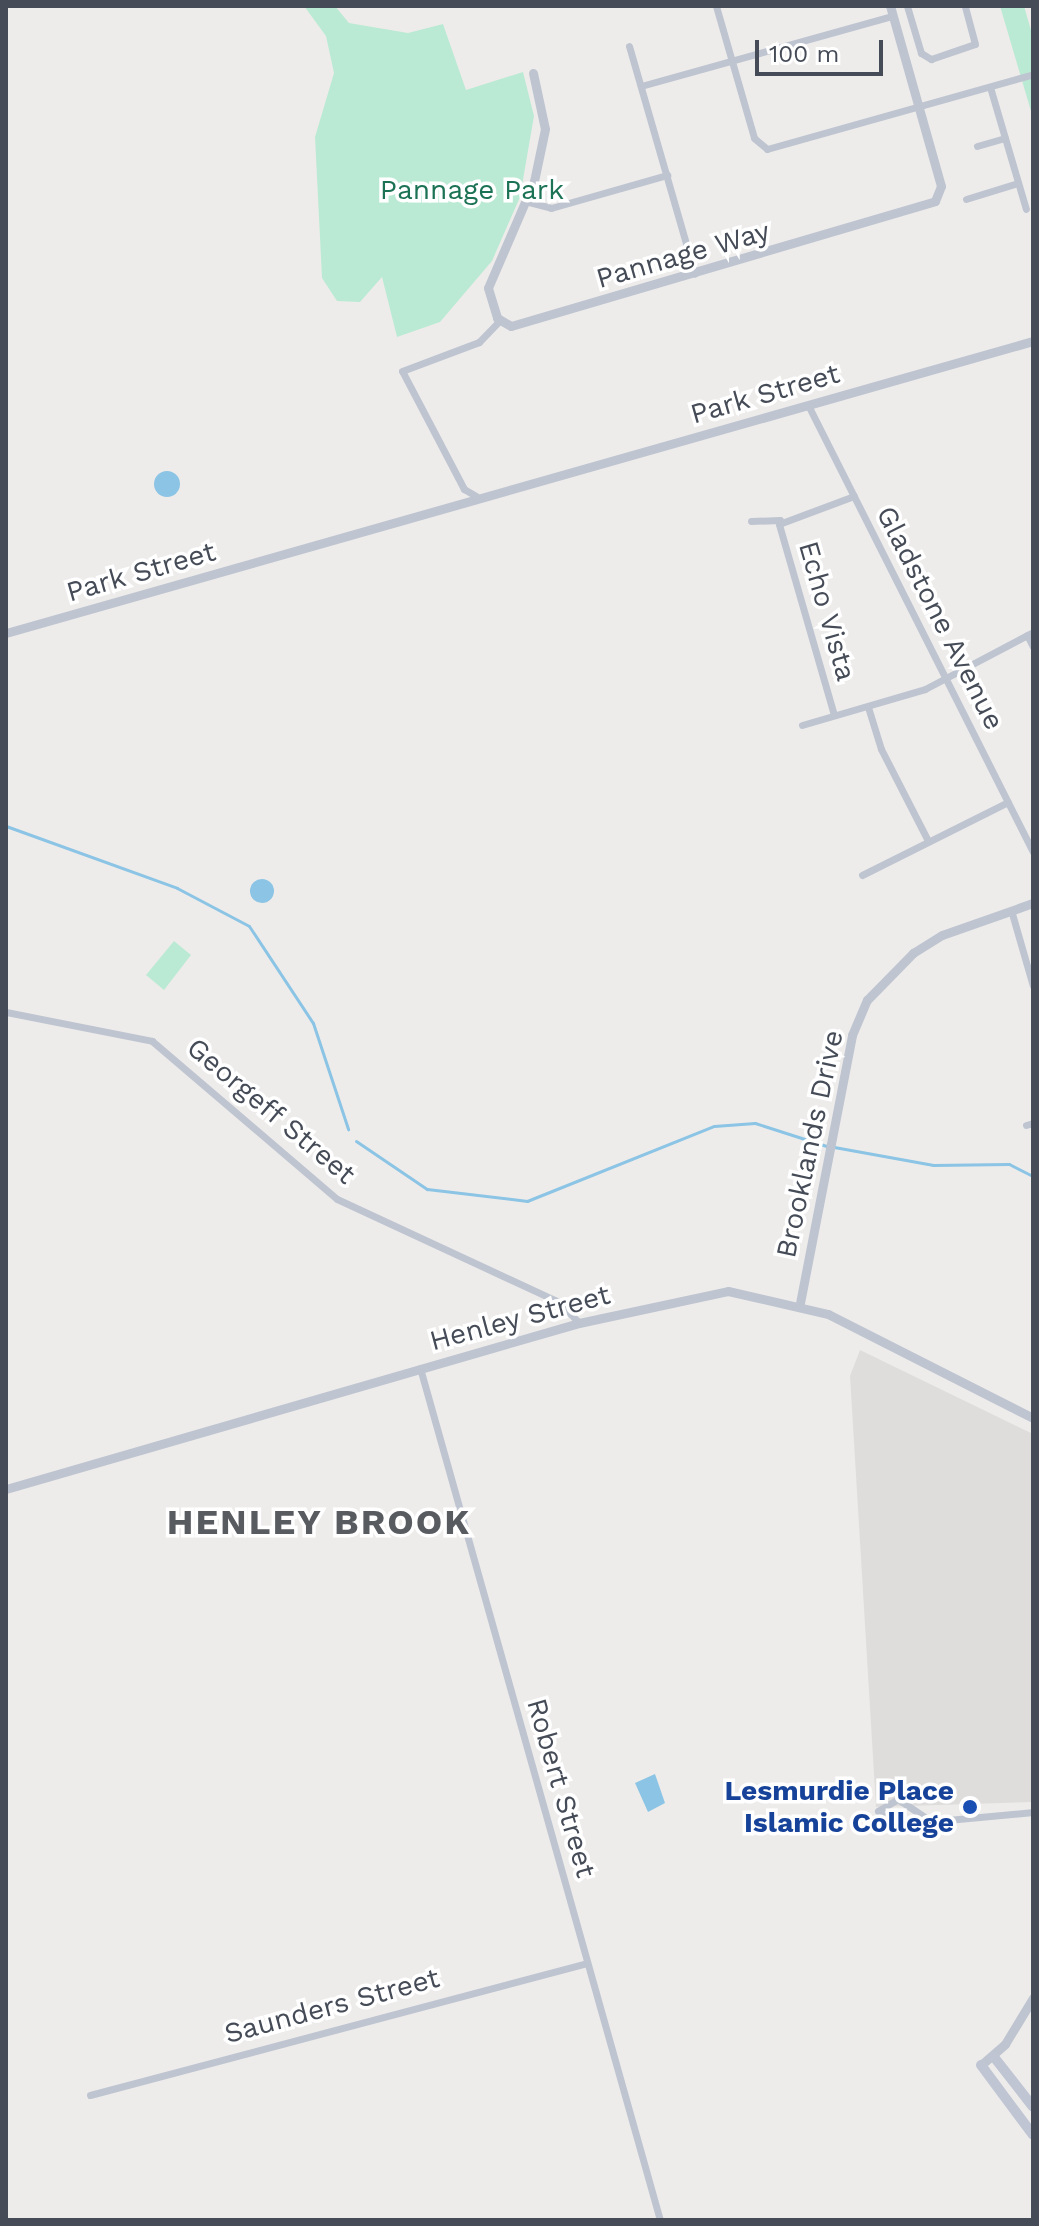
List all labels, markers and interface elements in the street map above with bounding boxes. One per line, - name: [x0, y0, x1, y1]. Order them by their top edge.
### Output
- scale bar: [759, 24, 887, 74]
- text: 100 m: [769, 40, 839, 68]
- park label: Pannage Park: [380, 173, 564, 207]
- street label: Pannage Way: [592, 214, 774, 296]
- street label: Park Street: [686, 357, 844, 431]
- street label: Gladstone Avenue: [869, 500, 1011, 736]
- street label: Park Street: [62, 535, 220, 609]
- street label: Echo Vista: [791, 537, 863, 685]
- street label: Brooklands Drive: [769, 1027, 851, 1261]
- street label: Georgeff Street: [179, 1030, 363, 1192]
- street label: Henley Street: [426, 1278, 614, 1358]
- district label: HENLEY BROOK: [166, 1501, 472, 1545]
- street label: Robert Street: [519, 1695, 603, 1881]
- place label: Lesmurdie Place Islamic College: [724, 1774, 954, 1840]
- marker: Lesmurdie Place Islamic College: [961, 1798, 979, 1816]
- street label: Saunders Street: [221, 1961, 443, 2051]

